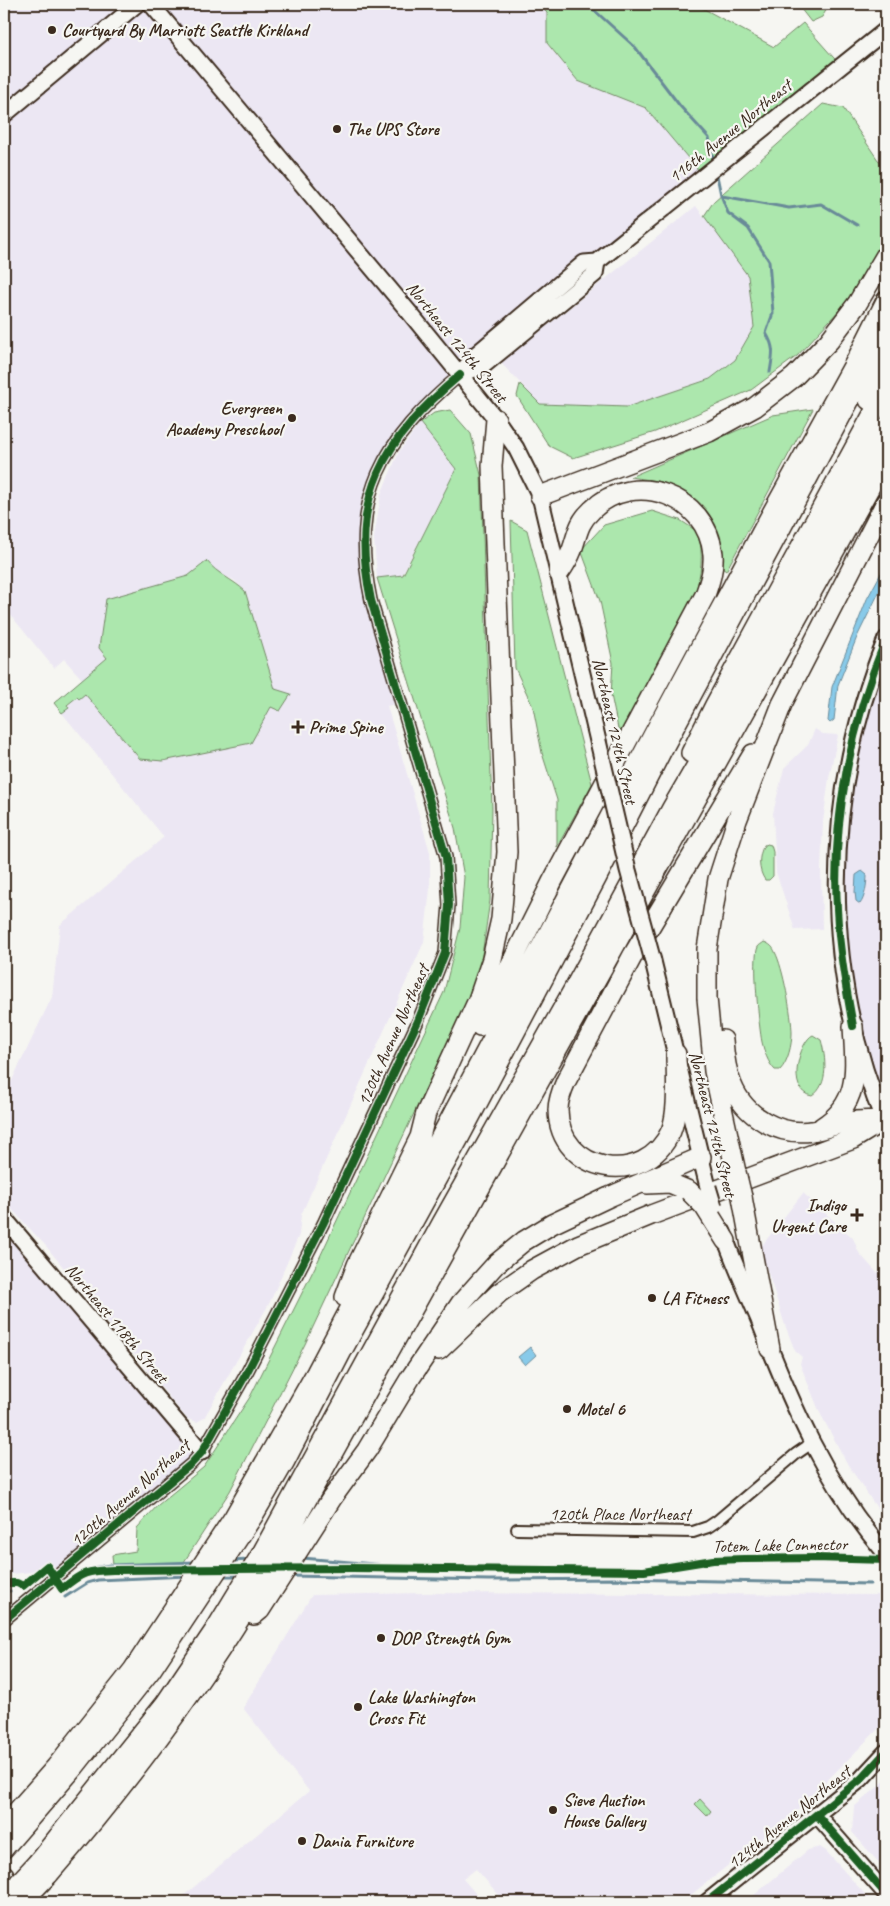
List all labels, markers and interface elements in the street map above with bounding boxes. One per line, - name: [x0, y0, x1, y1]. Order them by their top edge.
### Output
- place label: Courtyard By Marriott Seattle Kirkland: [62, 19, 311, 41]
- marker: Courtyard By Marriott Seattle Kirkland: [46, 24, 58, 36]
- street label: 116th Avenue Northeast: [664, 73, 798, 187]
- place label: The UPS Store: [347, 118, 441, 140]
- marker: The UPS Store: [331, 123, 343, 135]
- street label: Northeast 124th Street: [402, 277, 514, 408]
- place label: Evergreen Academy Preschool: [166, 397, 286, 440]
- marker: Evergreen Academy Preschool: [286, 412, 298, 424]
- street label: Northeast 124th Street: [588, 656, 643, 808]
- place label: Prime Spine: [309, 716, 384, 738]
- marker: Prime Spine: [291, 720, 305, 734]
- street label: 120th Avenue Northeast: [352, 958, 435, 1109]
- street label: Northeast 124th Street: [684, 1049, 742, 1201]
- place label: Indigo Urgent Care: [771, 1194, 848, 1237]
- marker: Indigo Urgent Care: [850, 1208, 864, 1222]
- street label: Northeast 118th Street: [61, 1259, 175, 1389]
- place label: LA Fitness: [662, 1287, 730, 1309]
- marker: LA Fitness: [646, 1292, 658, 1304]
- place label: Motel 6: [577, 1398, 626, 1420]
- marker: Motel 6: [561, 1403, 573, 1415]
- street label: 120th Avenue Northeast: [65, 1433, 197, 1551]
- street label: 120th Place Northeast: [549, 1503, 694, 1525]
- street label: Totem Lake Connector: [713, 1533, 849, 1557]
- place label: DOP Strength Gym: [391, 1627, 511, 1649]
- marker: DOP Strength Gym: [375, 1632, 387, 1644]
- place label: Lake Washington Cross Fit: [368, 1686, 476, 1729]
- marker: Lake Washington Cross Fit: [352, 1701, 364, 1713]
- street label: 124th Avenue Northeast: [723, 1759, 857, 1873]
- place label: Sieve Auction House Gallery: [563, 1789, 647, 1832]
- marker: Sieve Auction House Gallery: [547, 1804, 559, 1816]
- place label: Dania Furniture: [312, 1830, 415, 1852]
- marker: Dania Furniture: [296, 1835, 308, 1847]

